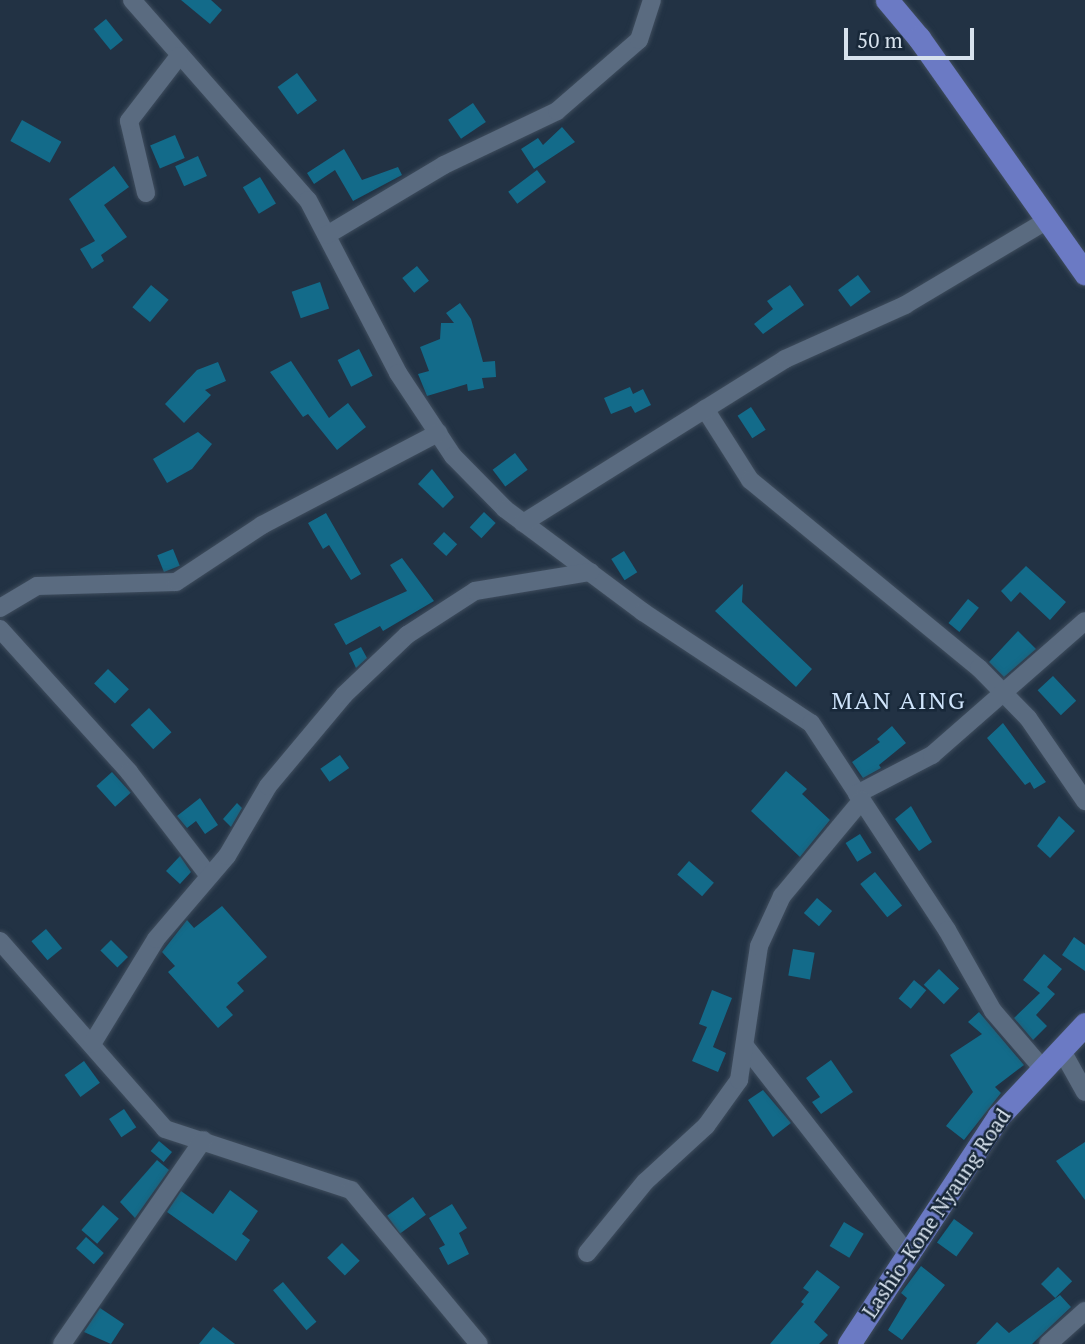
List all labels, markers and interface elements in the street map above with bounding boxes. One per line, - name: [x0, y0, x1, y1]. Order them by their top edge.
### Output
- scale bar: [847, 14, 976, 58]
- text: 50 m: [857, 26, 903, 54]
- district label: MAN AING: [832, 687, 966, 715]
- street label: Lashio-Kone Nyaung Road: [857, 1104, 1015, 1322]

